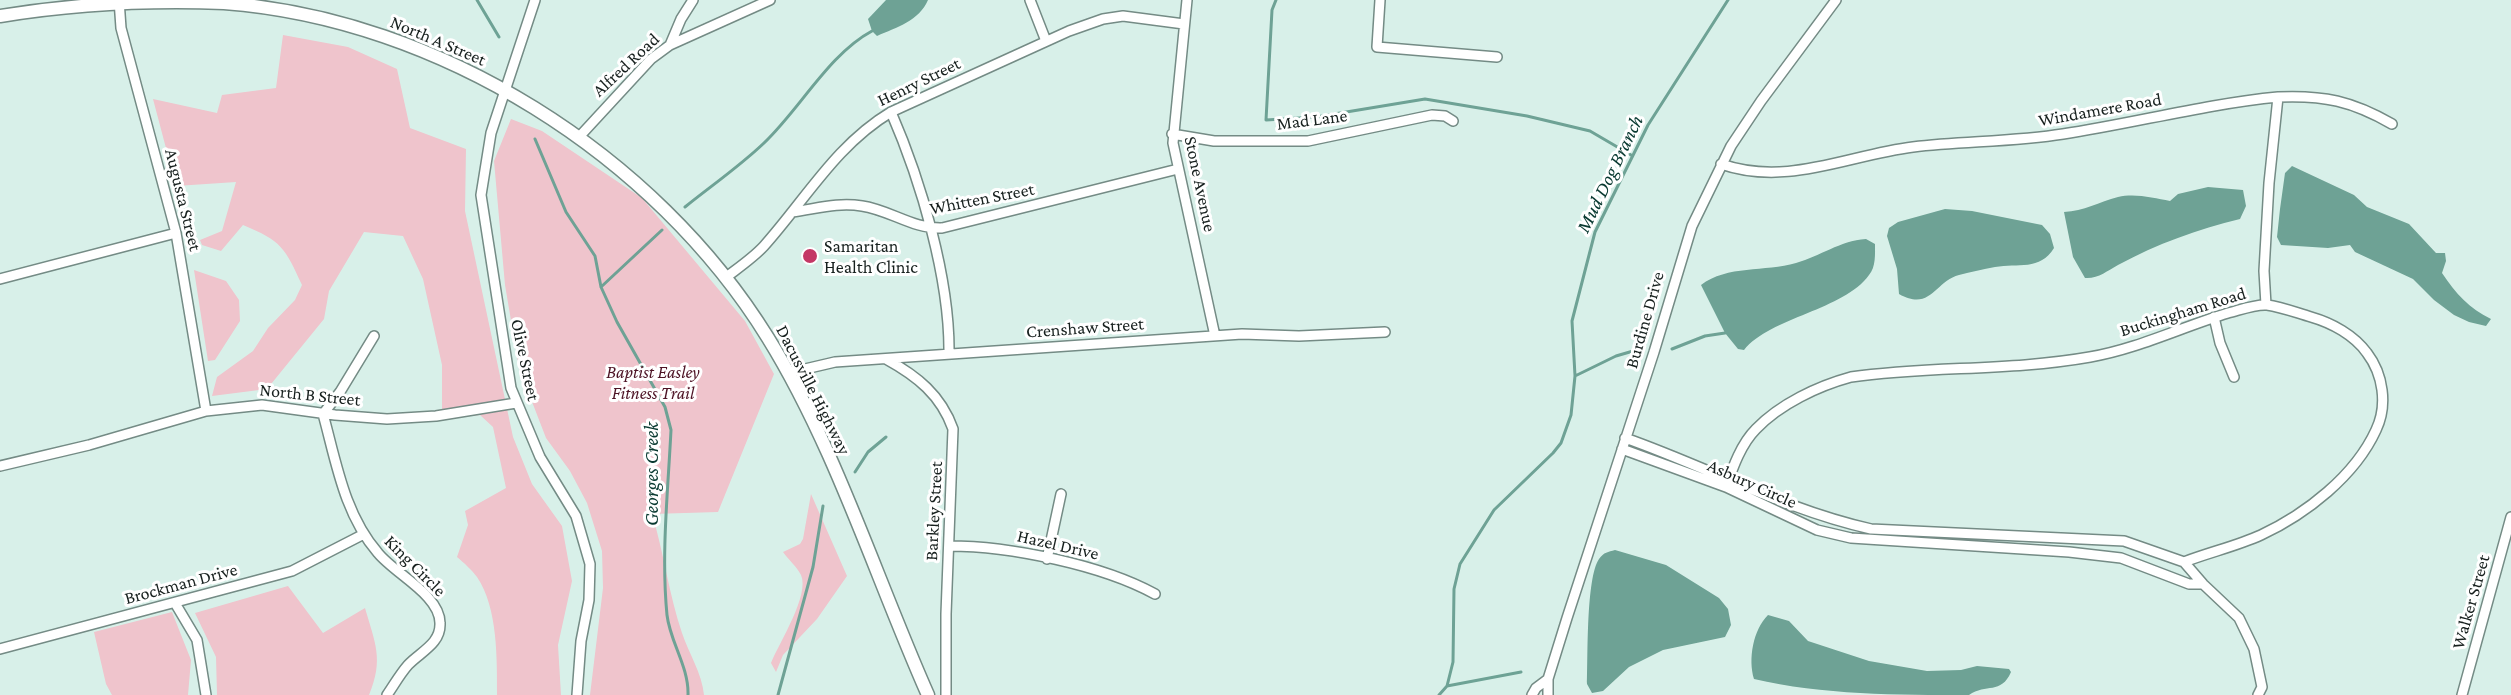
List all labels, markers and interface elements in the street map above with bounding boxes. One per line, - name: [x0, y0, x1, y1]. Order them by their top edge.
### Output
- street label: North A Street: [387, 11, 489, 71]
- street label: Alfred Road: [588, 29, 664, 101]
- street label: Henry Street: [874, 53, 964, 111]
- street label: Windamere Road: [2037, 89, 2163, 131]
- street label: Mad Lane: [1275, 105, 1349, 135]
- water label: Mud Dog Branch: [1571, 111, 1649, 237]
- street label: Stone Avenue: [1179, 134, 1221, 234]
- street label: Augusta Street: [160, 147, 206, 253]
- street label: Whitten Street: [928, 178, 1036, 220]
- place label: Samaritan Health Clinic: [824, 235, 918, 278]
- marker: Samaritan Health Clinic: [801, 247, 819, 265]
- street label: Burdine Drive: [1621, 269, 1669, 371]
- street label: Buckingham Road: [2117, 283, 2249, 341]
- street label: Crenshaw Street: [1025, 313, 1145, 343]
- street label: Olive Street: [506, 317, 544, 403]
- street label: Dacusville Highway: [771, 322, 855, 458]
- park label: Baptist Easley Fitness Trail: [606, 361, 700, 404]
- street label: North B Street: [258, 379, 362, 411]
- water label: Georges Creek: [640, 422, 664, 526]
- street label: Asbury Circle: [1704, 455, 1800, 513]
- street label: Barkley Street: [921, 461, 947, 561]
- street label: Hazel Drive: [1015, 525, 1101, 565]
- street label: King Circle: [380, 531, 450, 601]
- street label: Walker Street: [2447, 552, 2495, 652]
- street label: Brockman Drive: [122, 559, 240, 609]

